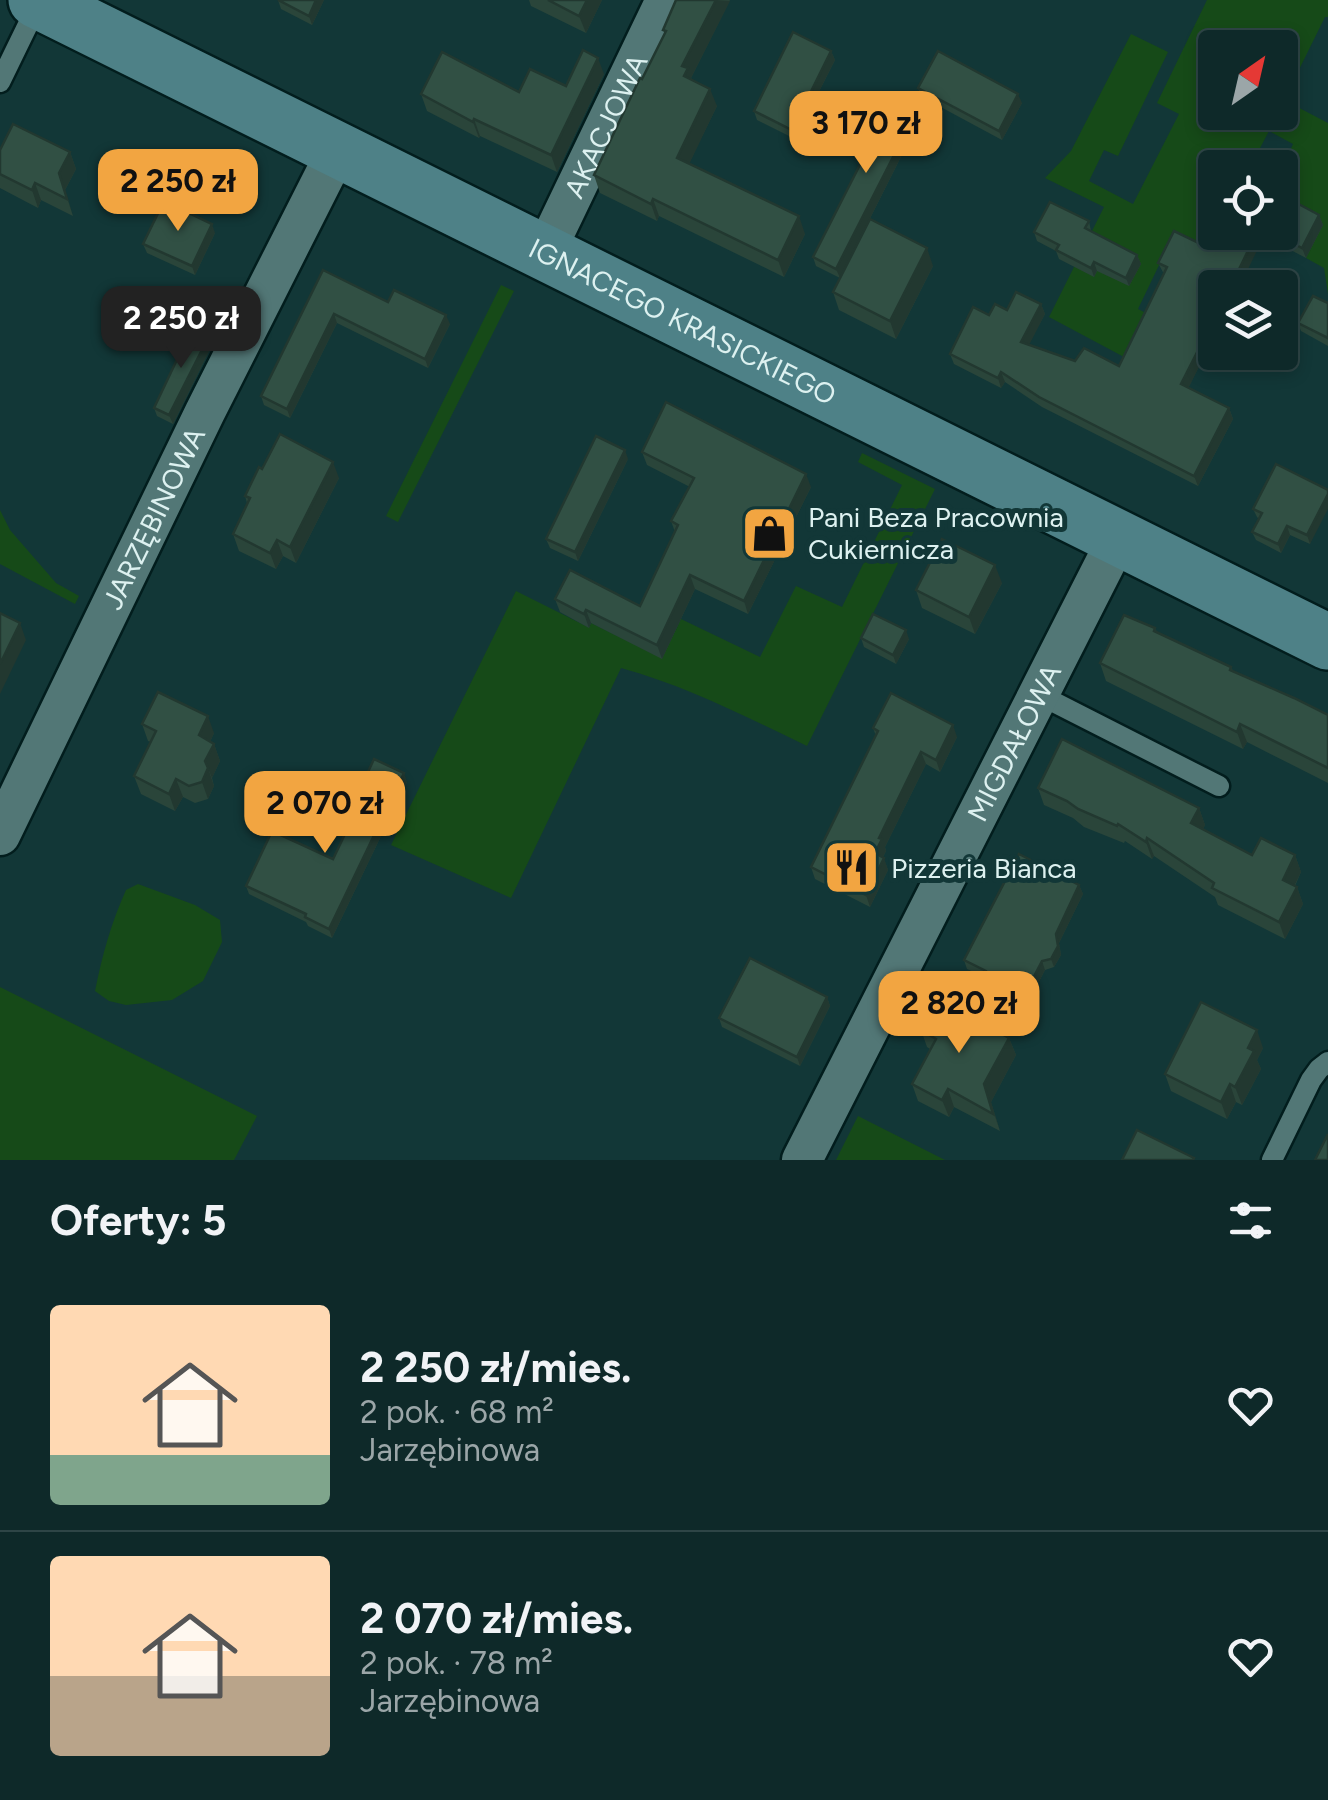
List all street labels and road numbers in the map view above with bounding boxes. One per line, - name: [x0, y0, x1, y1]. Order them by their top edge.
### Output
- street label: AKACJOWA: [557, 48, 655, 203]
- street label: IGNACEGO KRASICKIEGO: [523, 231, 842, 412]
- street label: JARZĘBINOWA: [95, 422, 212, 615]
- street label: MIGDAŁOWA: [960, 658, 1068, 827]

